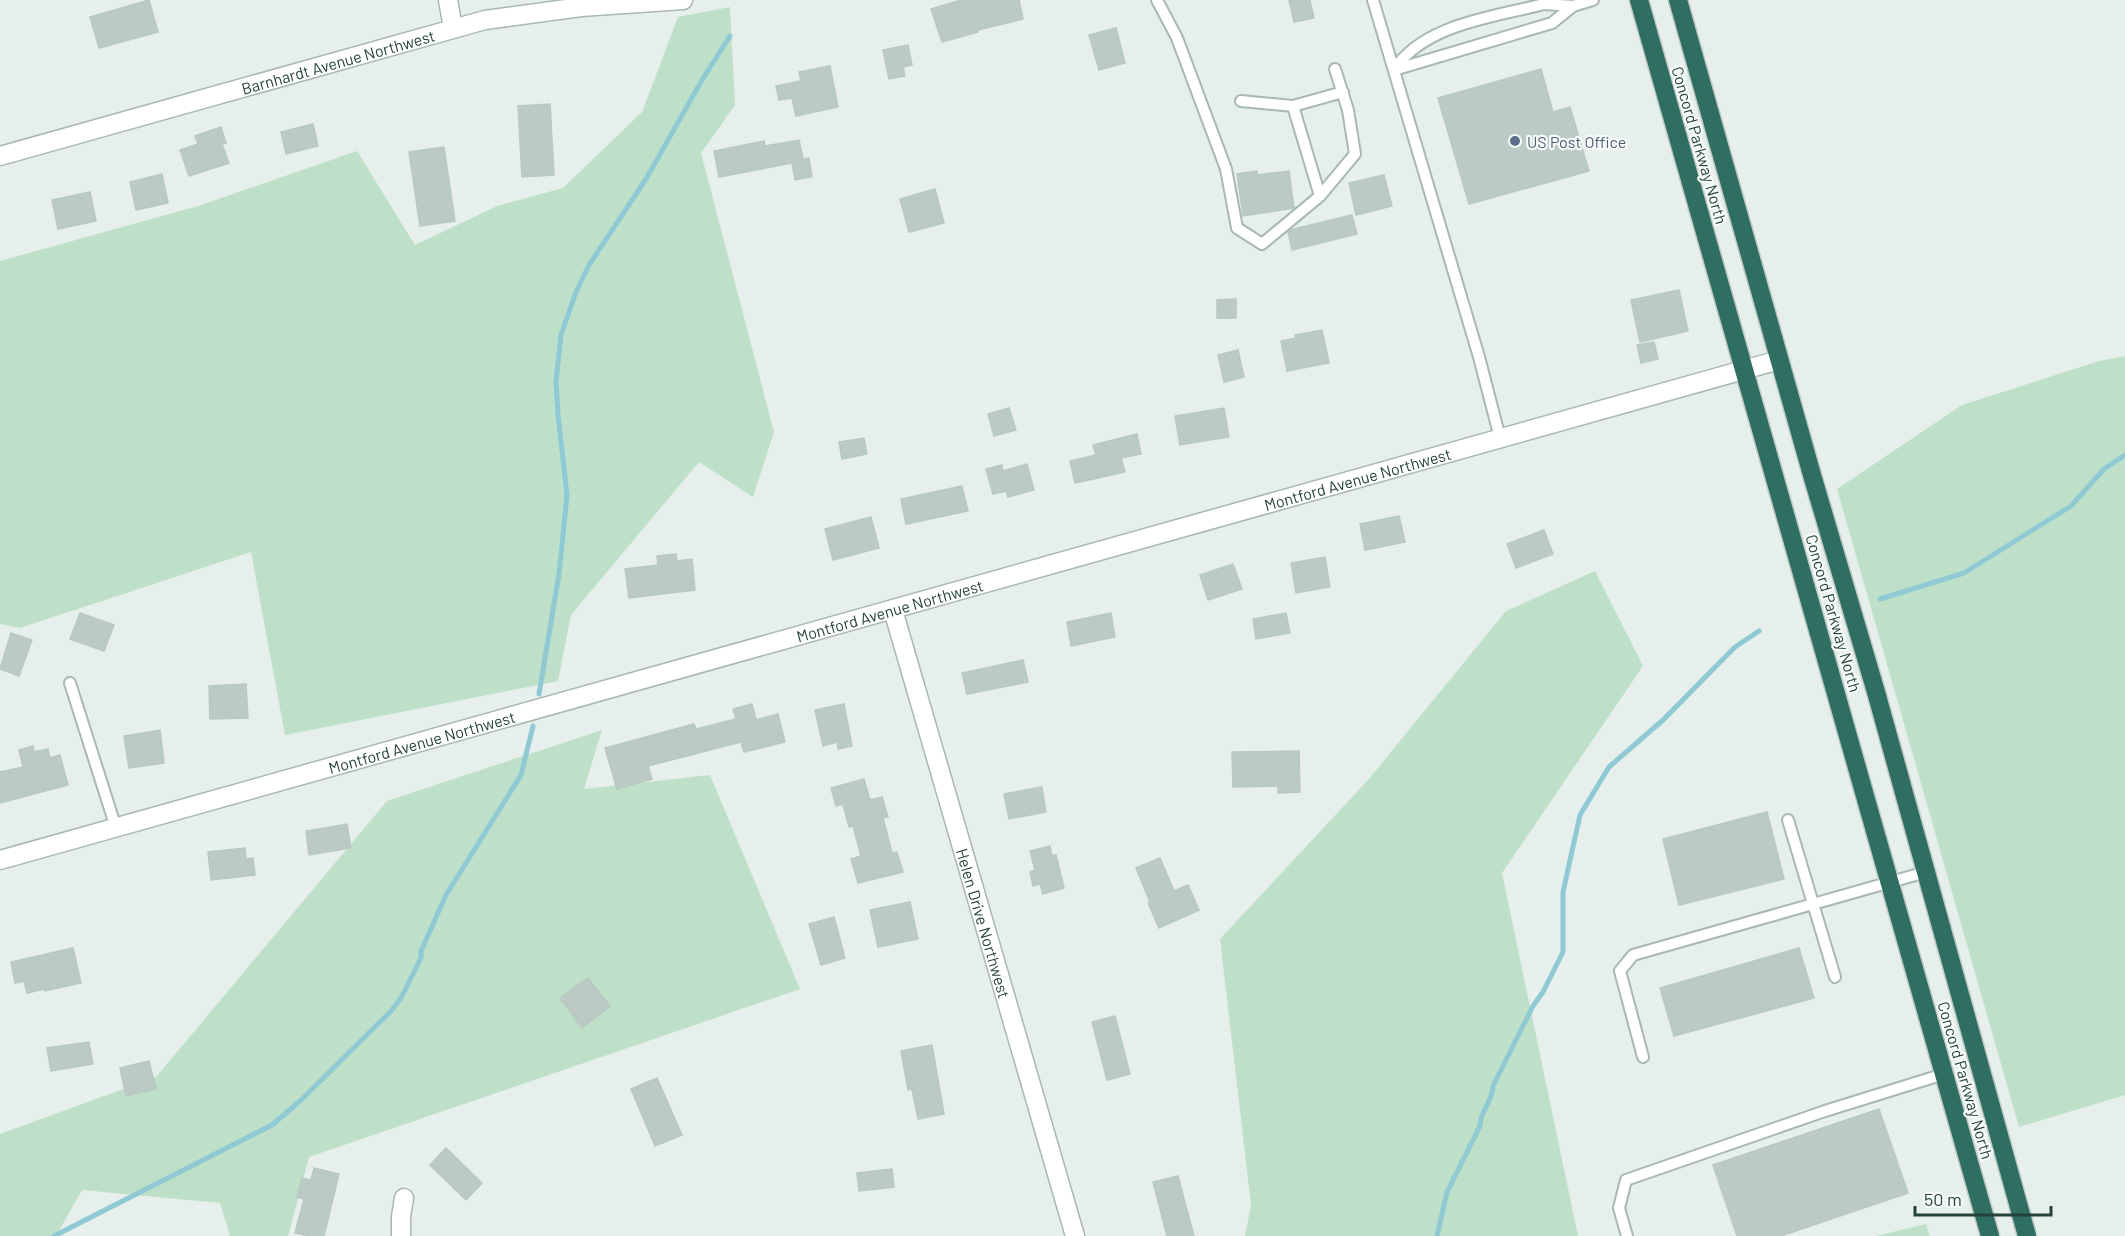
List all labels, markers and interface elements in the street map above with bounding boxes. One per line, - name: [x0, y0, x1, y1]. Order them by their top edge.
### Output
- street label: Barnhardt Avenue Northwest: [239, 25, 437, 97]
- street label: Concord Parkway North: [1668, 64, 1732, 226]
- place label: US Post Office: [1527, 132, 1626, 151]
- marker: US Post Office: [1508, 134, 1522, 148]
- street label: Montford Avenue Northwest: [1262, 443, 1453, 514]
- street label: Concord Parkway North: [1802, 532, 1866, 694]
- street label: Montford Avenue Northwest: [794, 575, 985, 645]
- street label: Montford Avenue Northwest: [326, 706, 517, 777]
- street label: Helen Drive Northwest: [953, 846, 1015, 1000]
- street label: Concord Parkway North: [1934, 999, 1998, 1161]
- scale bar: [1915, 1179, 2052, 1217]
- text: 50 m: [1924, 1188, 1962, 1210]

